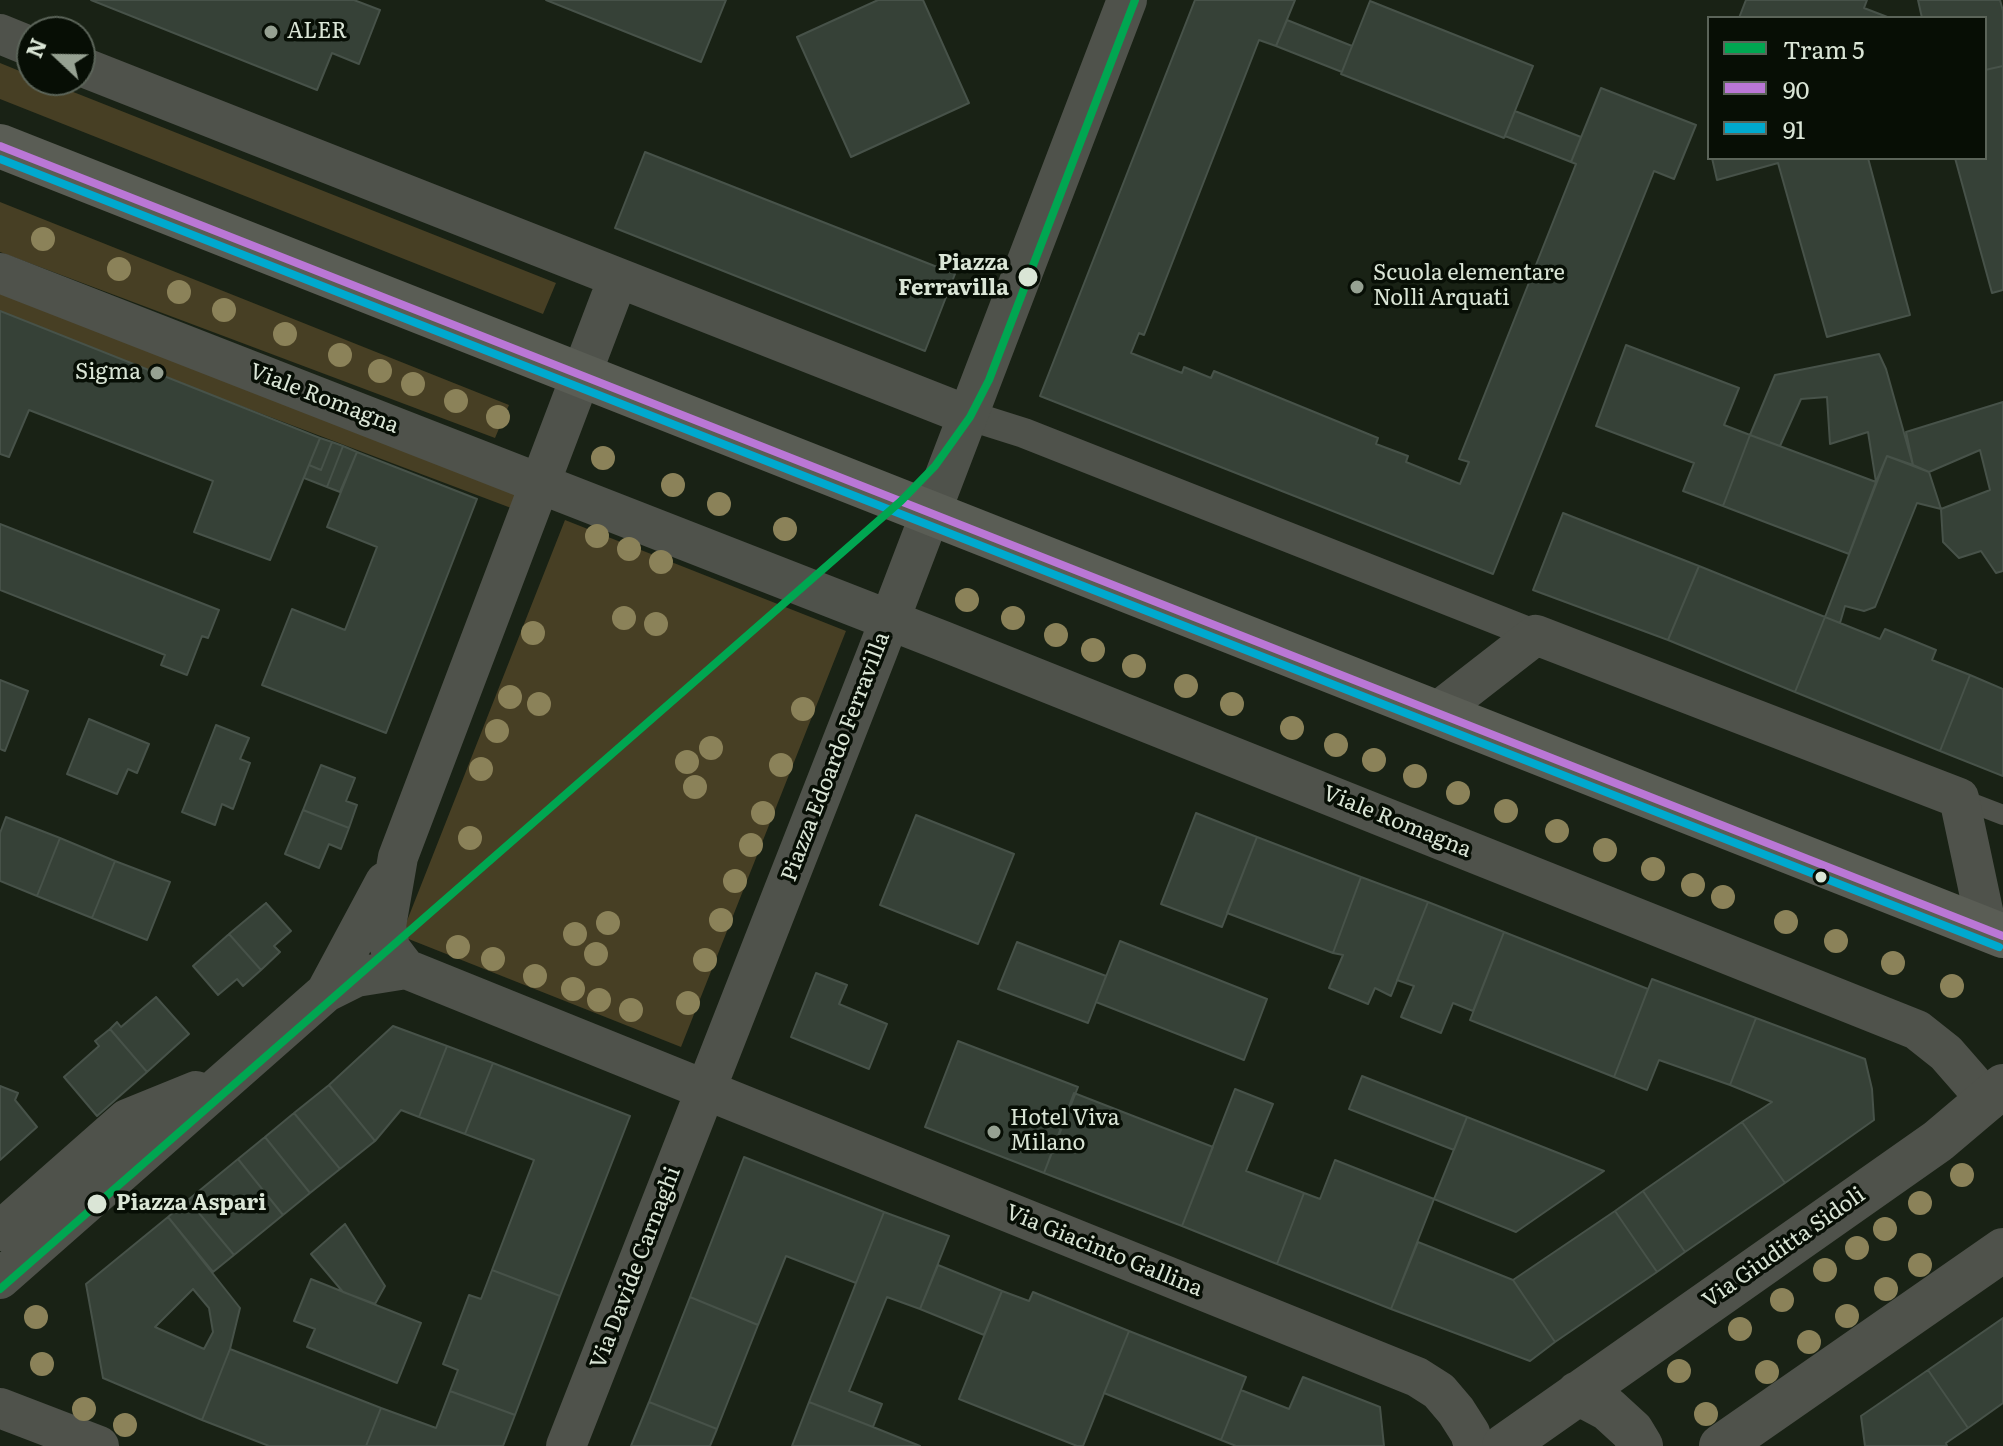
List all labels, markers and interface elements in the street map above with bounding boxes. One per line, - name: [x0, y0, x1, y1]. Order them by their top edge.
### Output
- north arrow: [16, 16, 96, 96]
- legend: [1707, 16, 1987, 160]
- place label: ALER: [287, 19, 347, 45]
- marker: ALER: [262, 23, 280, 41]
- text: Tram 5: [1783, 31, 1864, 66]
- text: N: [16, 33, 54, 62]
- text: 90: [1783, 71, 1809, 106]
- text: 91: [1783, 111, 1805, 146]
- place label: Piazza Ferravilla: [898, 251, 1009, 302]
- place label: Scuola elementare Nolli Arquati: [1373, 261, 1565, 312]
- marker: Piazza Ferravilla: [1016, 265, 1040, 289]
- marker: Scuola elementare Nolli Arquati: [1348, 278, 1366, 296]
- street label: Viale Romagna: [246, 358, 402, 440]
- place label: Sigma: [75, 360, 141, 386]
- marker: Sigma: [148, 364, 166, 382]
- street label: Piazza Edoardo Ferravilla: [776, 628, 896, 886]
- street label: Viale Romagna: [1319, 780, 1475, 864]
- unlabelled marker: [1813, 869, 1829, 885]
- place label: Hotel Viva Milano: [1010, 1106, 1120, 1158]
- marker: Hotel Viva Milano: [985, 1123, 1003, 1141]
- street label: Via Davide Carnaghi: [585, 1163, 687, 1373]
- street label: Via Giuditta Sidoli: [1698, 1182, 1870, 1314]
- place label: Piazza Aspari: [116, 1191, 266, 1217]
- marker: Piazza Aspari: [85, 1192, 109, 1216]
- street label: Via Giacinto Gallina: [1002, 1199, 1206, 1303]

